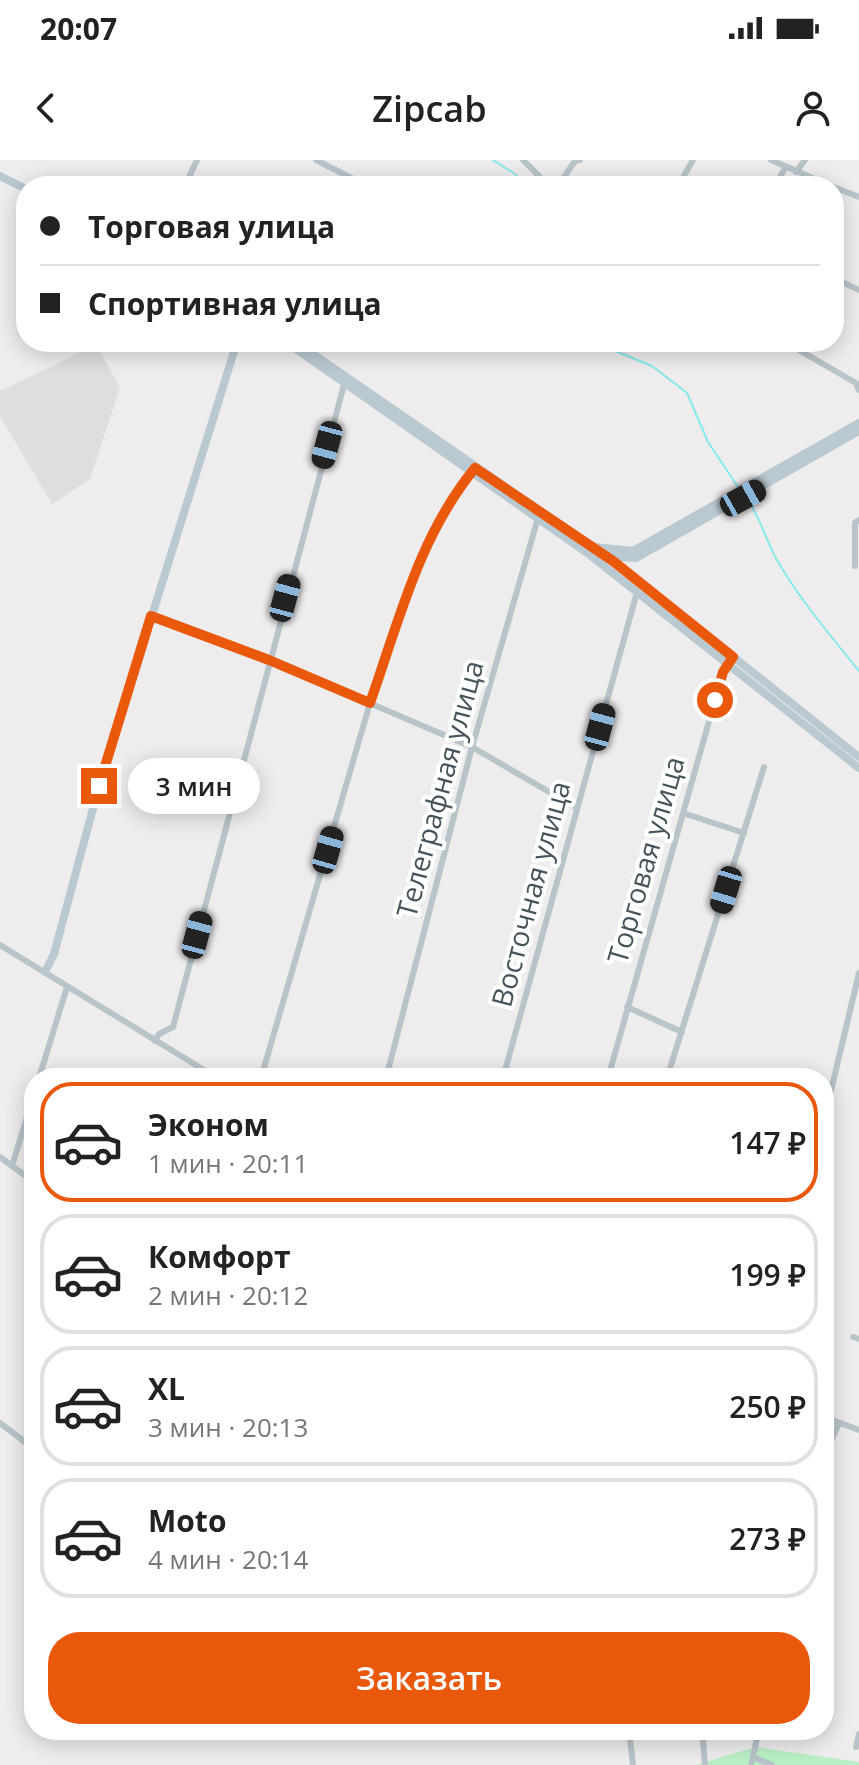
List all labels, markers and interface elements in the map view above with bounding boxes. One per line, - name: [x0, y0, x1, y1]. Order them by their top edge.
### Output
- text: 20:07: [40, 8, 117, 49]
- text: Zipcab: [372, 84, 487, 133]
- icon: back: [24, 86, 68, 130]
- icon: person: [791, 86, 835, 130]
- text: Торговая улица: [88, 206, 335, 247]
- text: Спортивная улица: [88, 283, 382, 324]
- car: [309, 419, 345, 471]
- car: [716, 476, 770, 520]
- car: [267, 572, 303, 624]
- street label: Телеграфная улица: [386, 656, 492, 921]
- route start: [697, 682, 733, 718]
- car: [582, 701, 618, 753]
- street label: Торговая улица: [597, 752, 693, 968]
- callout: 3 мин: [127, 758, 259, 814]
- route end: [81, 768, 117, 804]
- text: 3 мин: [156, 768, 232, 804]
- street label: Восточная улица: [482, 777, 578, 1011]
- car: [310, 824, 346, 876]
- car: [708, 864, 744, 916]
- car: [179, 909, 215, 961]
- text: Эконом: [148, 1104, 269, 1145]
- icon: car: [52, 1106, 124, 1178]
- text: 147 ₽: [729, 1122, 806, 1163]
- text: 1 мин · 20:11: [148, 1145, 308, 1181]
- text: Комфорт: [148, 1236, 291, 1277]
- icon: car: [52, 1238, 124, 1310]
- text: 199 ₽: [729, 1254, 806, 1295]
- text: 2 мин · 20:12: [148, 1277, 308, 1313]
- text: XL: [148, 1368, 185, 1409]
- icon: car: [52, 1370, 124, 1442]
- text: 250 ₽: [729, 1386, 806, 1427]
- text: 3 мин · 20:13: [148, 1409, 308, 1445]
- text: Moto: [148, 1500, 226, 1541]
- icon: car: [52, 1502, 124, 1574]
- text: 273 ₽: [729, 1518, 806, 1559]
- text: 4 мин · 20:14: [148, 1541, 308, 1577]
- button: Заказать: [48, 1632, 810, 1724]

